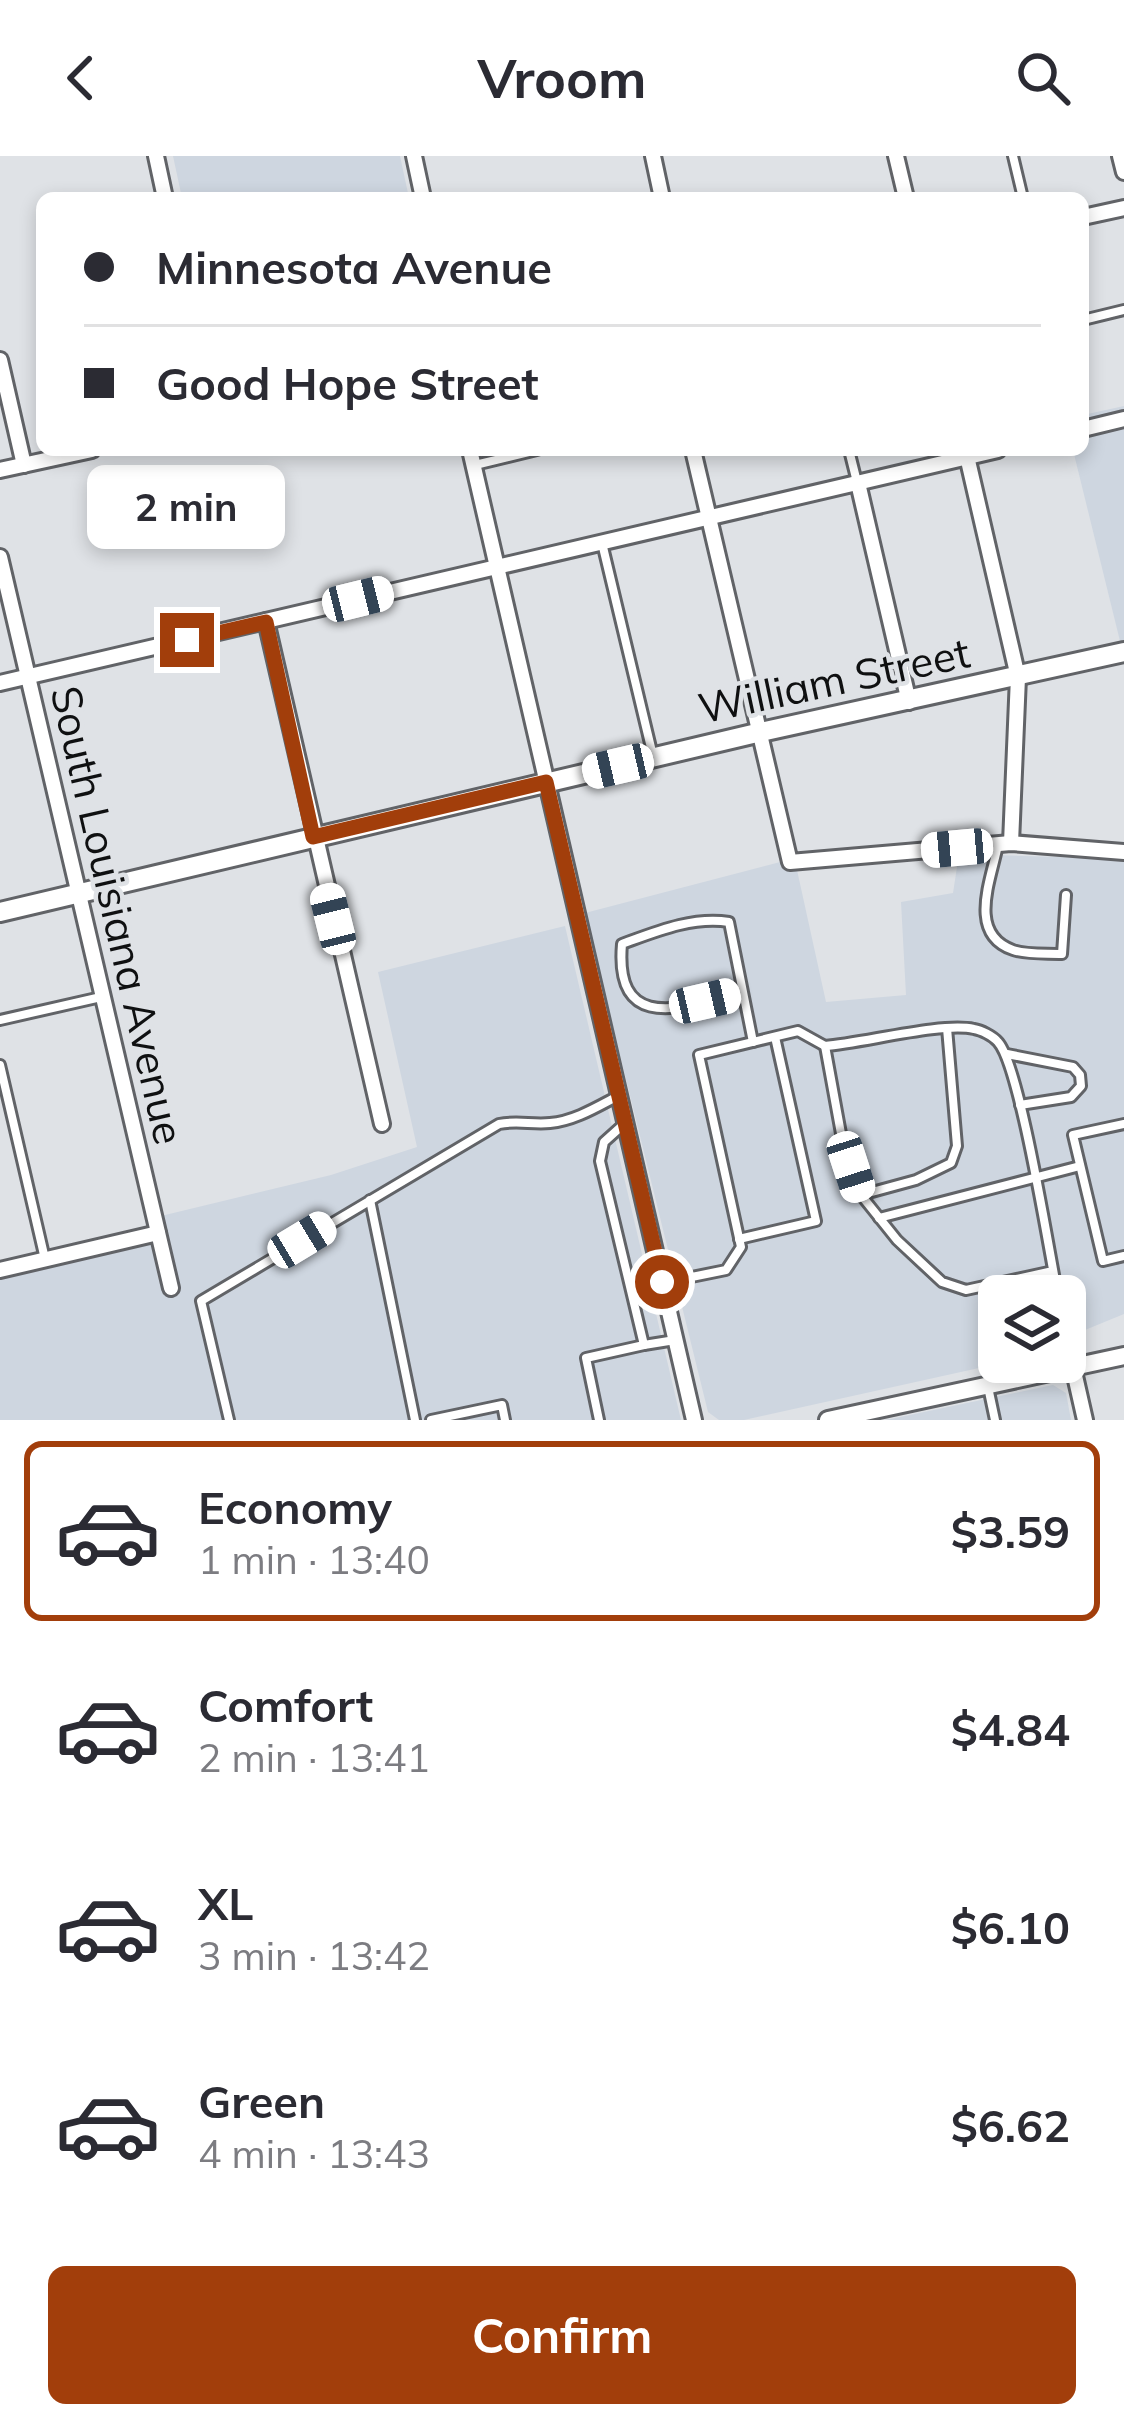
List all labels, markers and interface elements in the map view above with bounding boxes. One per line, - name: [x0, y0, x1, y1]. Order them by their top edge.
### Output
- text: Vroom: [477, 44, 647, 112]
- icon: back: [48, 45, 114, 111]
- icon: search: [1010, 45, 1076, 111]
- text: Minnesota Avenue: [156, 239, 552, 295]
- text: Good Hope Street: [156, 355, 539, 411]
- callout: 2 min: [88, 466, 286, 550]
- text: 2 min: [135, 482, 237, 531]
- car: [319, 573, 397, 625]
- route end: [160, 613, 214, 667]
- street label: William Street: [694, 625, 974, 735]
- street label: South Louisiana Avenue: [39, 681, 197, 1149]
- car: [579, 740, 657, 792]
- car: [920, 827, 994, 869]
- car: [307, 880, 359, 958]
- car: [666, 975, 744, 1027]
- car: [823, 1127, 879, 1207]
- car: [262, 1206, 342, 1274]
- route start: [635, 1255, 689, 1309]
- map controls: [978, 1275, 1086, 1383]
- button: layers: [978, 1275, 1086, 1383]
- icon: car: [54, 1477, 162, 1585]
- text: Economy: [198, 1479, 392, 1535]
- text: $3.59: [951, 1503, 1070, 1559]
- text: 1 min · 13:40: [198, 1535, 430, 1584]
- icon: car: [54, 1675, 162, 1783]
- text: Comfort: [198, 1677, 373, 1733]
- text: $4.84: [951, 1701, 1070, 1757]
- text: 2 min · 13:41: [198, 1733, 430, 1782]
- icon: car: [54, 1873, 162, 1981]
- text: XL: [198, 1875, 253, 1931]
- text: $6.10: [951, 1899, 1070, 1955]
- text: 3 min · 13:42: [198, 1931, 430, 1980]
- icon: car: [54, 2071, 162, 2179]
- text: Green: [198, 2073, 325, 2129]
- text: $6.62: [951, 2097, 1070, 2153]
- text: 4 min · 13:43: [198, 2129, 430, 2178]
- button: Confirm: [48, 2266, 1076, 2404]

